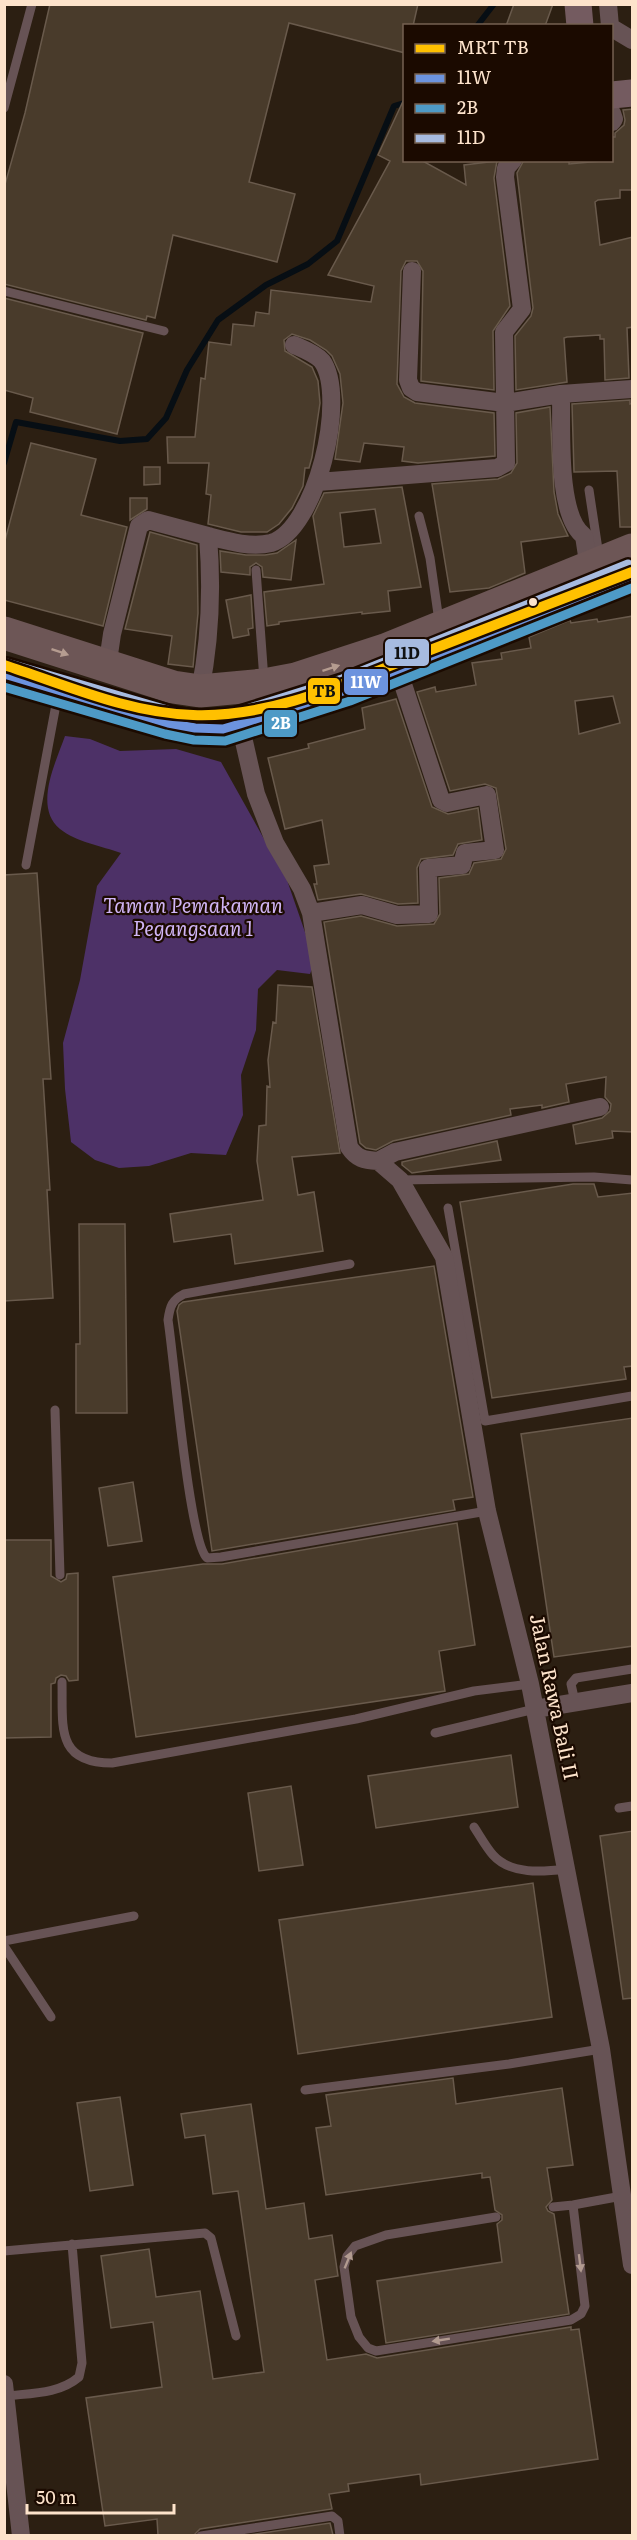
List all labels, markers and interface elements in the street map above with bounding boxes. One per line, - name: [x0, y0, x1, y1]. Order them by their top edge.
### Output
- legend: [403, 24, 613, 162]
- text: MRT TB: [457, 33, 529, 60]
- text: 11W: [457, 63, 492, 90]
- text: 2B: [457, 93, 478, 120]
- text: 11D: [457, 123, 485, 150]
- unlabelled marker: [527, 596, 539, 608]
- line badge: 11D: [384, 638, 430, 667]
- text: 11D: [394, 640, 420, 664]
- one-way arrow: [51, 648, 69, 657]
- one-way arrow: [322, 662, 340, 672]
- line badge: 11W: [343, 668, 389, 696]
- text: 11W: [350, 669, 382, 693]
- line badge: TB: [307, 677, 341, 705]
- text: TB: [312, 678, 336, 702]
- line badge: 2B: [263, 709, 298, 738]
- text: 2B: [271, 710, 291, 734]
- park label: Taman Pemakaman Pegangsaan 1: [103, 889, 283, 942]
- street label: Jalan Rawa Bali II: [524, 1611, 588, 1783]
- one-way arrow: [343, 2250, 353, 2268]
- one-way arrow: [575, 2254, 585, 2273]
- one-way arrow: [431, 2336, 450, 2345]
- scale bar: [27, 2477, 174, 2515]
- text: 50 m: [36, 2483, 77, 2510]

